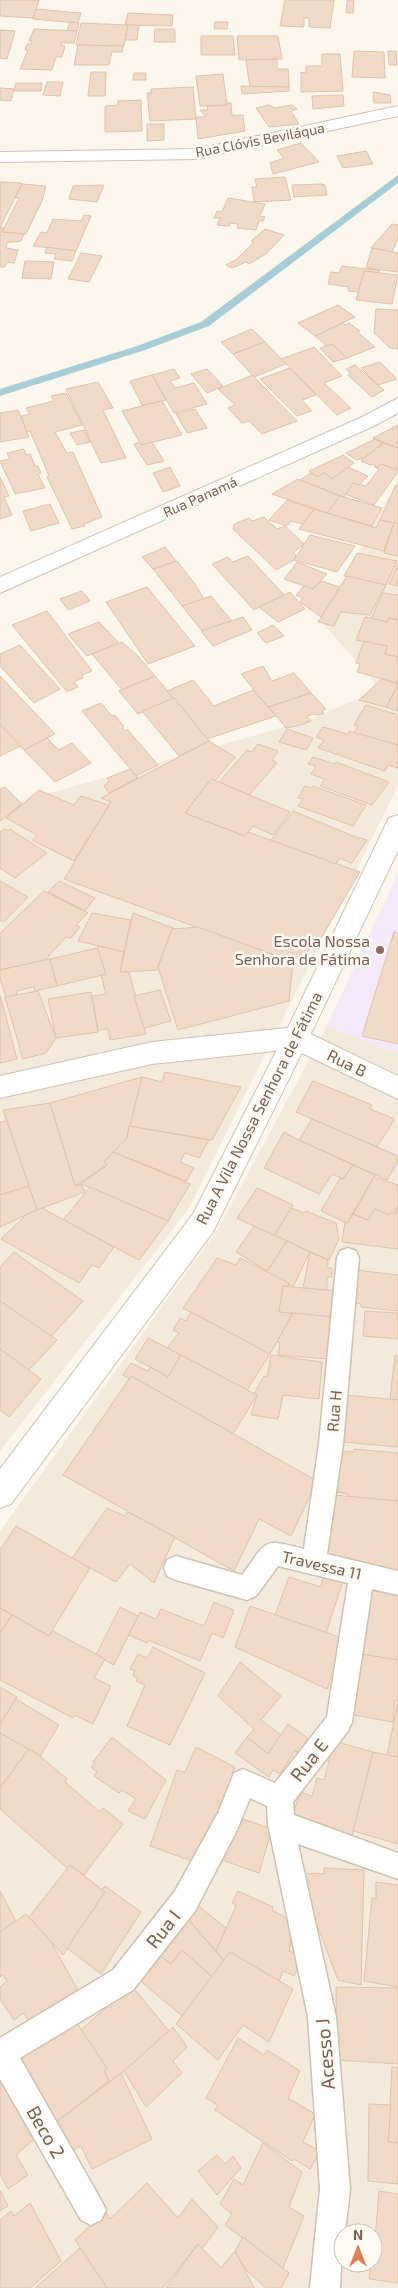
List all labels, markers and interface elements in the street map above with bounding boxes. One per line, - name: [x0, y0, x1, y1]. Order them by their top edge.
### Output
- street label: Rua Clóvis Beviláqua: [194, 119, 326, 160]
- street label: Rua Panamá: [160, 473, 239, 520]
- place label: Escola Nossa Senhora de Fátima: [235, 931, 370, 968]
- marker: Escola Nossa Senhora de Fátima: [374, 944, 386, 956]
- street label: Rua A Vila Nossa Senhora de Fátima: [191, 988, 326, 1227]
- street label: Rua B: [325, 1045, 370, 1080]
- street label: Rua H: [322, 1389, 345, 1433]
- street label: Travessa 11: [280, 1546, 364, 1583]
- street label: Rua E: [285, 1734, 332, 1786]
- street label: Rua I: [141, 1905, 185, 1952]
- street label: Acesso J: [310, 2017, 339, 2091]
- street label: Beco 2: [22, 2101, 71, 2162]
- north arrow: [333, 2223, 383, 2273]
- text: N: [353, 2226, 363, 2243]

